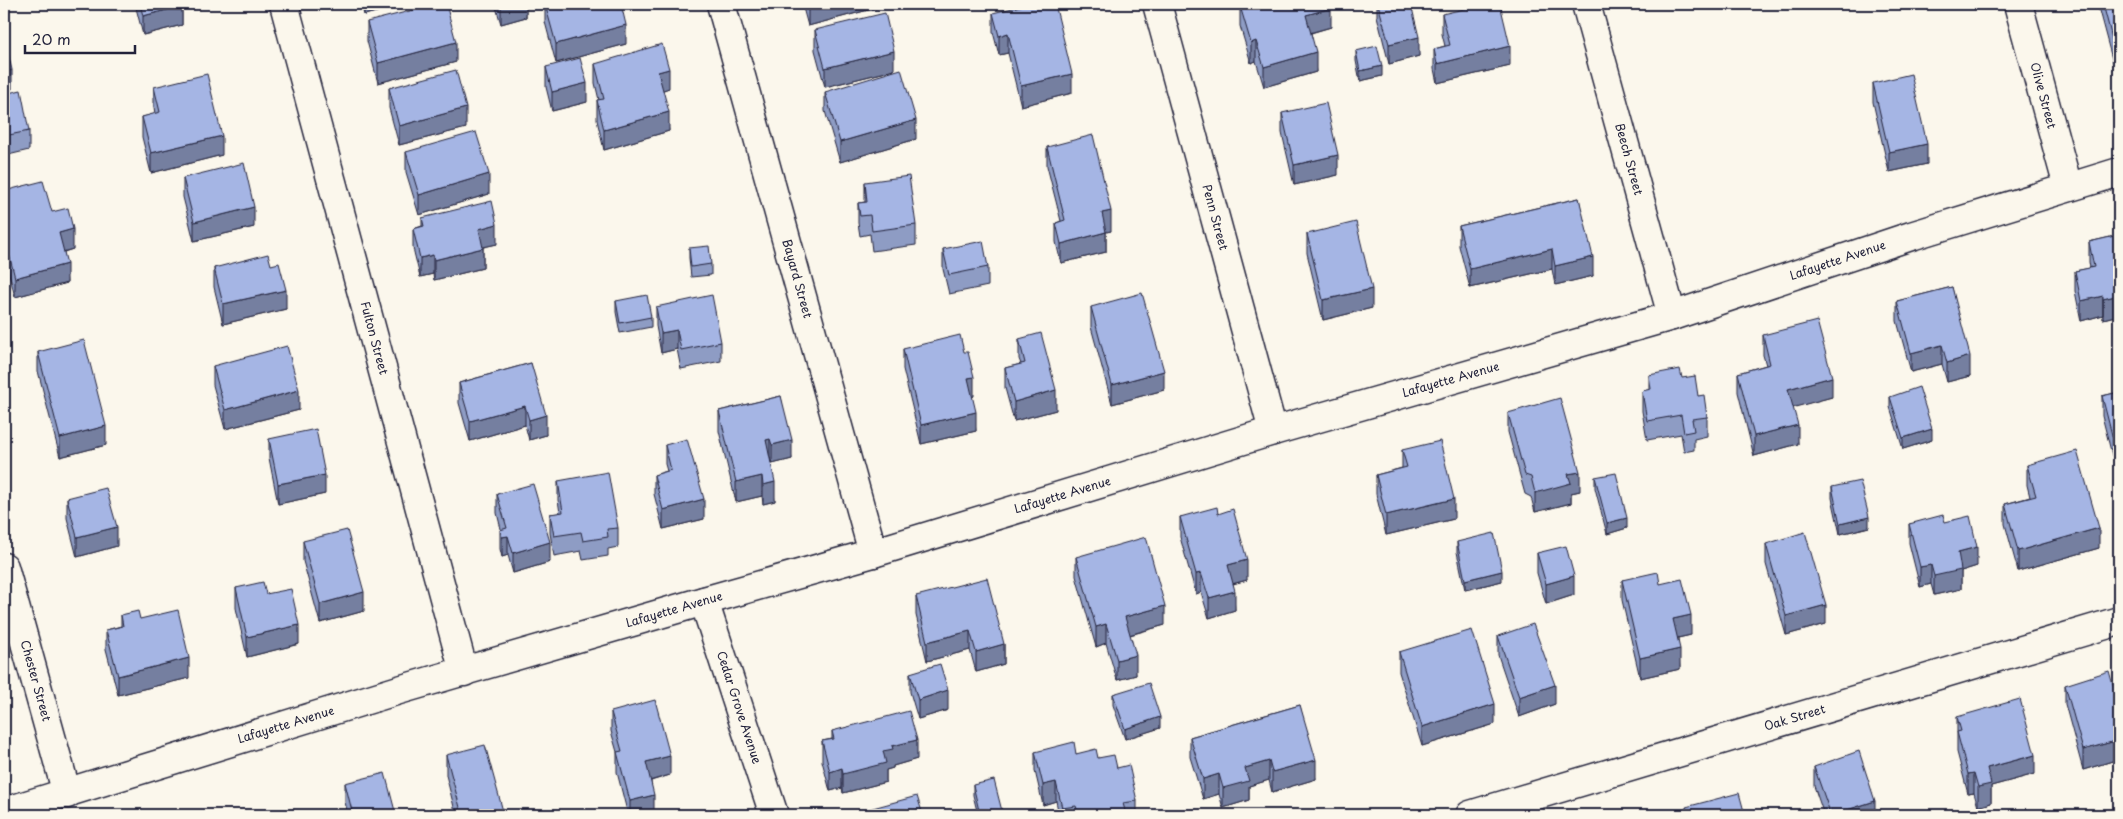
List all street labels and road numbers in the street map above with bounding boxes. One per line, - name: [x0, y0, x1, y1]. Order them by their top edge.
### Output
- street label: Olive Street: [2026, 60, 2062, 131]
- street label: Beech Street: [1611, 121, 1648, 197]
- street label: Penn Street: [1198, 182, 1233, 252]
- street label: Lafayette Avenue: [1787, 235, 1888, 284]
- street label: Bayard Street: [778, 237, 818, 320]
- street label: Fulton Street: [357, 299, 394, 377]
- street label: Lafayette Avenue: [1400, 356, 1501, 401]
- street label: Lafayette Avenue: [1012, 471, 1113, 517]
- street label: Lafayette Avenue: [623, 586, 724, 631]
- street label: Chester Street: [17, 638, 56, 723]
- street label: Cedar Grove Avenue: [713, 648, 767, 766]
- street label: Oak Street: [1762, 699, 1827, 735]
- street label: Lafayette Avenue: [235, 701, 336, 747]

